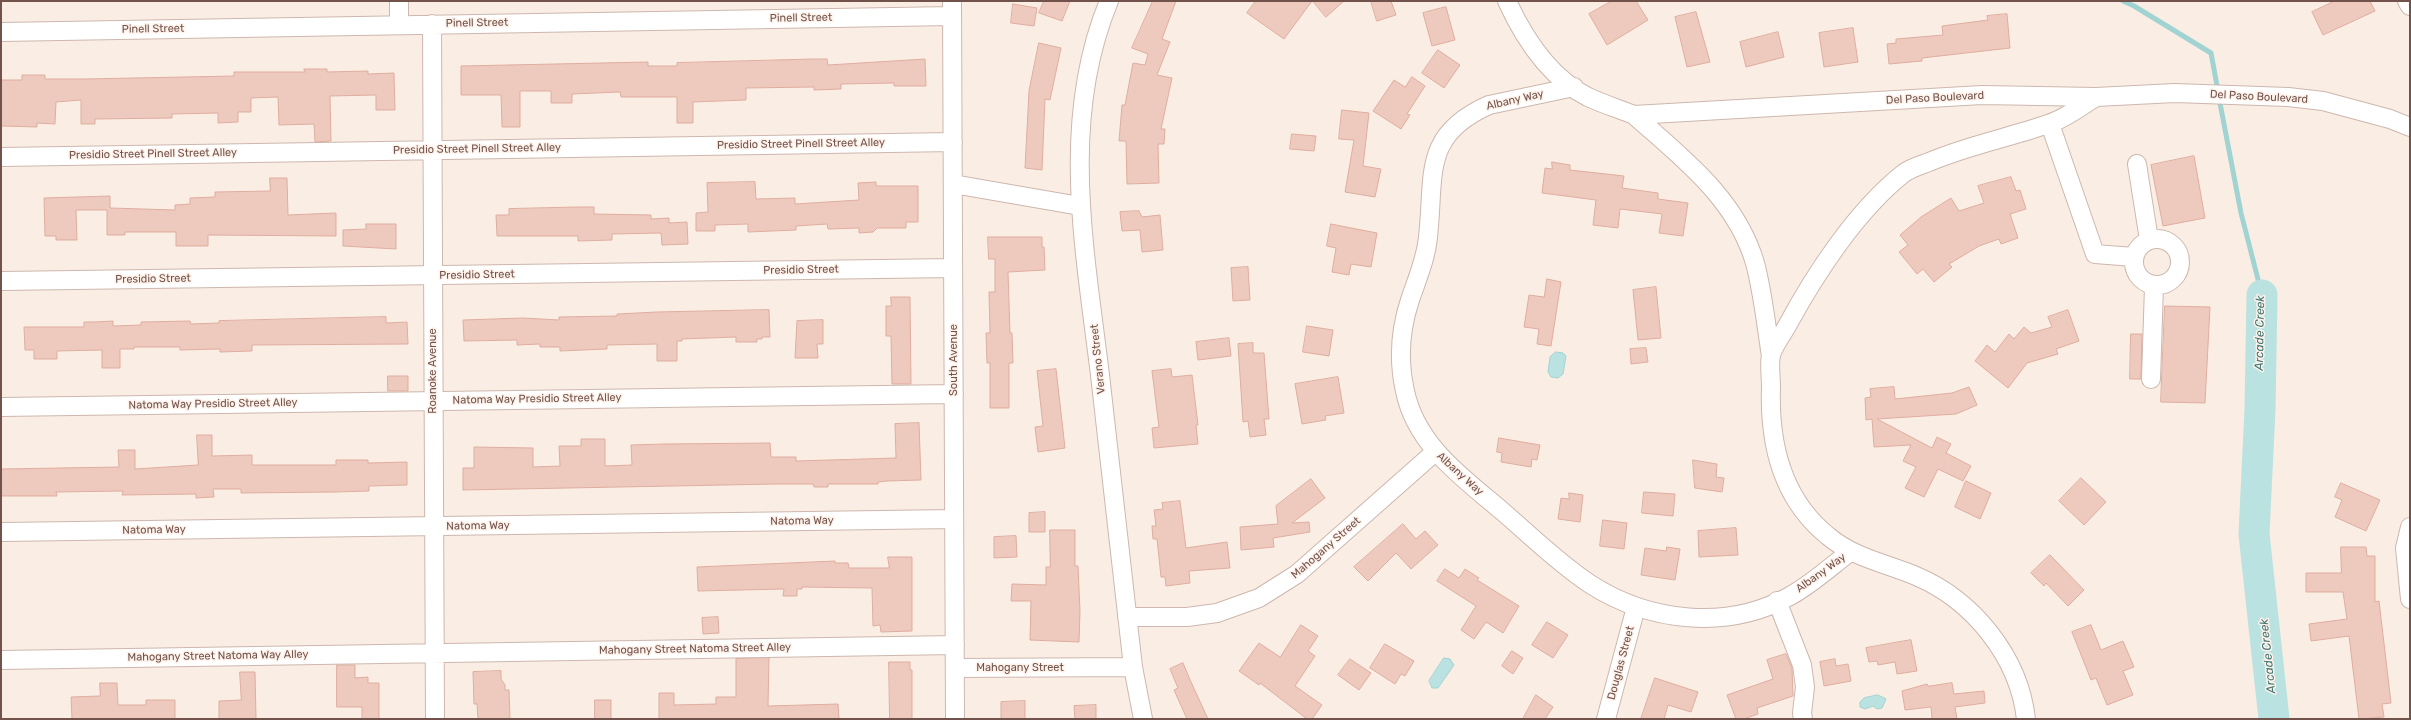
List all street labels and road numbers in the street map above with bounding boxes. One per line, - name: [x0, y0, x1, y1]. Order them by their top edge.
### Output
- street label: Pinell Street: [770, 11, 832, 25]
- street label: Pinell Street: [446, 16, 508, 30]
- street label: Pinell Street: [122, 22, 184, 36]
- street label: Albany Way: [1485, 87, 1545, 113]
- street label: Del Paso Boulevard: [2210, 88, 2308, 106]
- street label: Del Paso Boulevard: [1886, 89, 1984, 107]
- street label: Presidio Street Pinell Street Alley: [717, 136, 885, 152]
- street label: Presidio Street Pinell Street Alley: [393, 141, 561, 157]
- street label: Presidio Street Pinell Street Alley: [69, 146, 237, 162]
- street label: Presidio Street: [763, 263, 839, 277]
- street label: Presidio Street: [439, 268, 515, 282]
- street label: Presidio Street: [115, 272, 191, 286]
- street label: Verano Street: [1088, 323, 1108, 395]
- street label: South Avenue: [947, 324, 961, 396]
- street label: Roanoke Avenue: [426, 328, 440, 414]
- street label: Natoma Way Presidio Street Alley: [452, 391, 622, 407]
- street label: Natoma Way Presidio Street Alley: [128, 396, 298, 412]
- street label: Albany Way: [1434, 450, 1486, 498]
- street label: Natoma Way: [770, 514, 834, 528]
- street label: Mahogany Street: [1289, 514, 1363, 582]
- street label: Natoma Way: [446, 519, 510, 533]
- street label: Natoma Way: [122, 523, 186, 537]
- street label: Albany Way: [1793, 550, 1849, 596]
- street label: Douglas Street: [1605, 625, 1637, 701]
- street label: Mahogany Street Natoma Street Alley: [599, 641, 791, 657]
- street label: Mahogany Street Natoma Way Alley: [127, 648, 309, 664]
- street label: Mahogany Street: [976, 661, 1064, 675]

